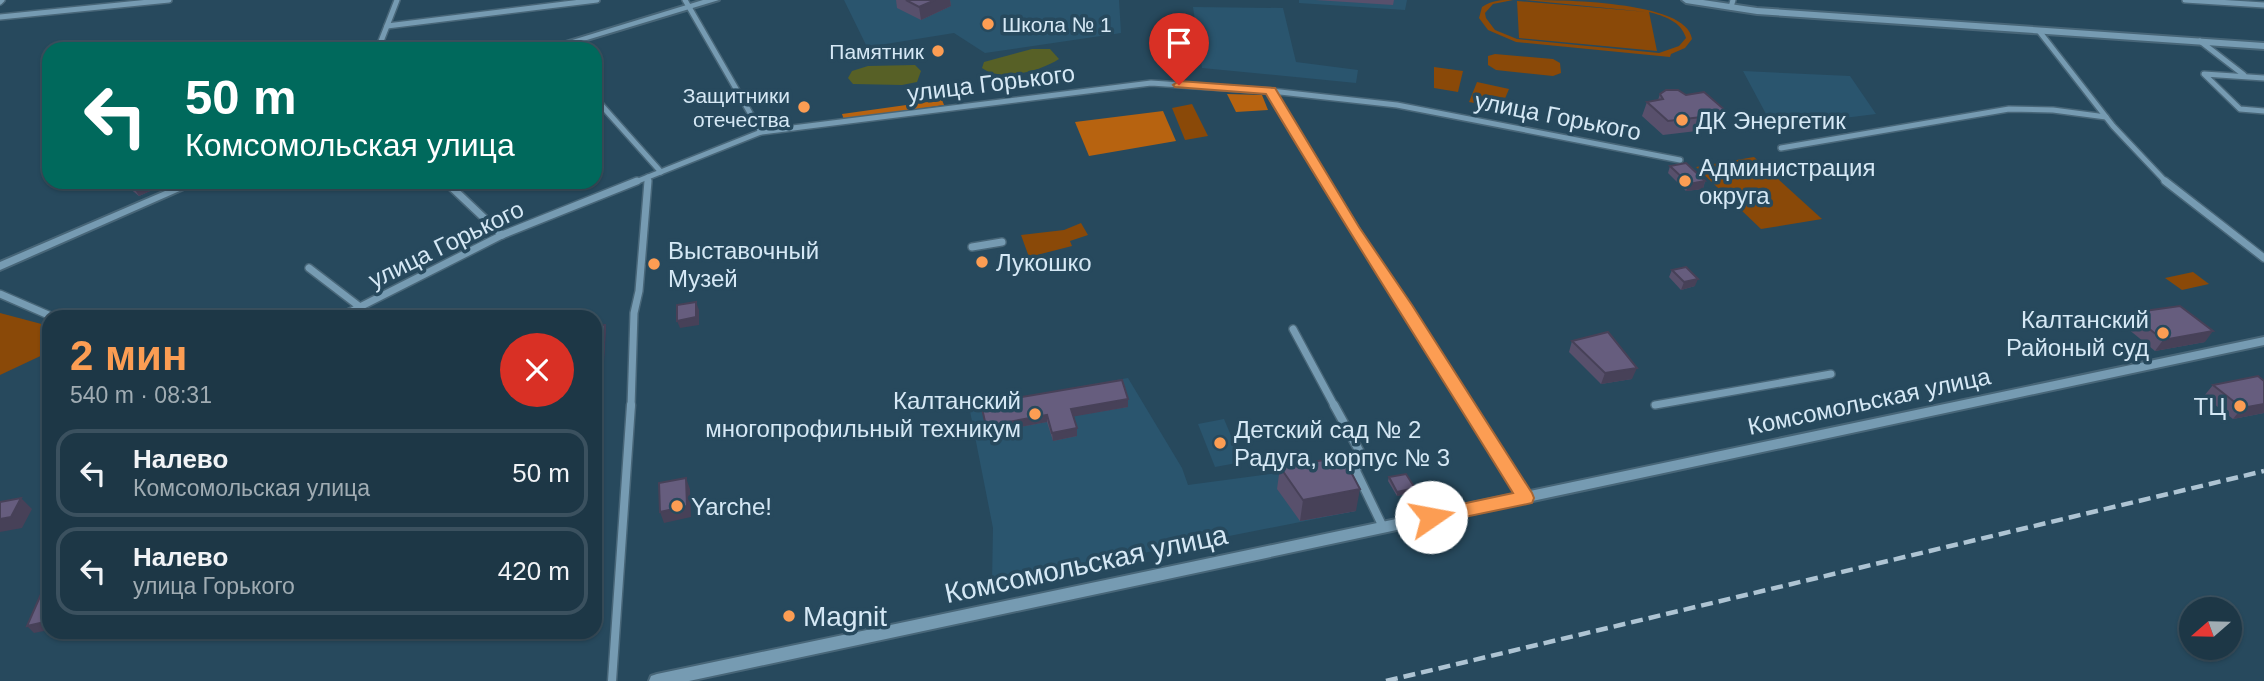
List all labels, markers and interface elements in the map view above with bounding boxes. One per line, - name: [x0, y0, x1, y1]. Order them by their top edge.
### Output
- place label: Школа № 1: [1002, 13, 1112, 36]
- pin: [1149, 13, 1209, 85]
- marker: Школа № 1: [980, 16, 996, 32]
- icon: arrive: [1160, 24, 1198, 62]
- place label: Памятник: [829, 40, 925, 63]
- marker: Памятник: [930, 43, 946, 59]
- street label: улица Горького: [906, 59, 1076, 107]
- icon: left: [70, 70, 161, 161]
- text: 50 m: [185, 70, 297, 124]
- place label: Защитники отечества: [683, 84, 790, 131]
- street label: улица Горького: [1473, 87, 1643, 145]
- marker: Защитники отечества: [796, 99, 812, 115]
- place label: ДК Энергетик: [1696, 107, 1846, 134]
- marker: ДК Энергетик: [1674, 112, 1690, 128]
- text: Комсомольская улица: [185, 127, 515, 163]
- place label: Администрация округа: [1699, 154, 1875, 209]
- marker: Администрация округа: [1677, 173, 1693, 189]
- street label: улица Горького: [364, 195, 528, 293]
- place label: Выставочный Музей: [668, 237, 819, 292]
- place label: Лукошко: [996, 249, 1092, 276]
- marker: Лукошко: [974, 254, 990, 270]
- marker: Выставочный Музей: [646, 256, 662, 272]
- place label: Калтанский Районый суд: [2006, 306, 2149, 361]
- marker: Калтанский Районый суд: [2155, 325, 2171, 341]
- text: 2 мин: [70, 332, 187, 379]
- button: close: [500, 333, 574, 407]
- street label: Комсомольская улица: [1745, 362, 1993, 440]
- text: 540 m · 08:31: [70, 382, 212, 408]
- place label: Калтанский многопрофильный техникум: [705, 387, 1021, 442]
- place label: ТЦ: [2194, 393, 2226, 420]
- marker: ТЦ: [2232, 398, 2248, 414]
- marker: Калтанский многопрофильный техникум: [1027, 406, 1043, 422]
- place label: Детский сад № 2 Радуга, корпус № 3: [1234, 416, 1450, 471]
- marker: Детский сад № 2 Радуга, корпус № 3: [1212, 435, 1228, 451]
- text: Налево: [133, 444, 228, 474]
- icon: left: [74, 454, 112, 492]
- text: 50 m: [512, 458, 570, 488]
- text: Комсомольская улица: [133, 475, 370, 501]
- position arrow: [1394, 480, 1468, 554]
- place label: Yarche!: [691, 493, 772, 520]
- marker: Yarche!: [669, 498, 685, 514]
- street label: Комсомольская улица: [942, 519, 1231, 609]
- text: Налево: [133, 542, 228, 572]
- icon: left: [74, 552, 112, 590]
- text: 420 m: [498, 556, 570, 586]
- text: улица Горького: [133, 573, 295, 599]
- north arrow: [2179, 597, 2242, 660]
- map controls: [2179, 597, 2242, 660]
- place label: Magnit: [803, 601, 887, 632]
- marker: Magnit: [781, 608, 797, 624]

